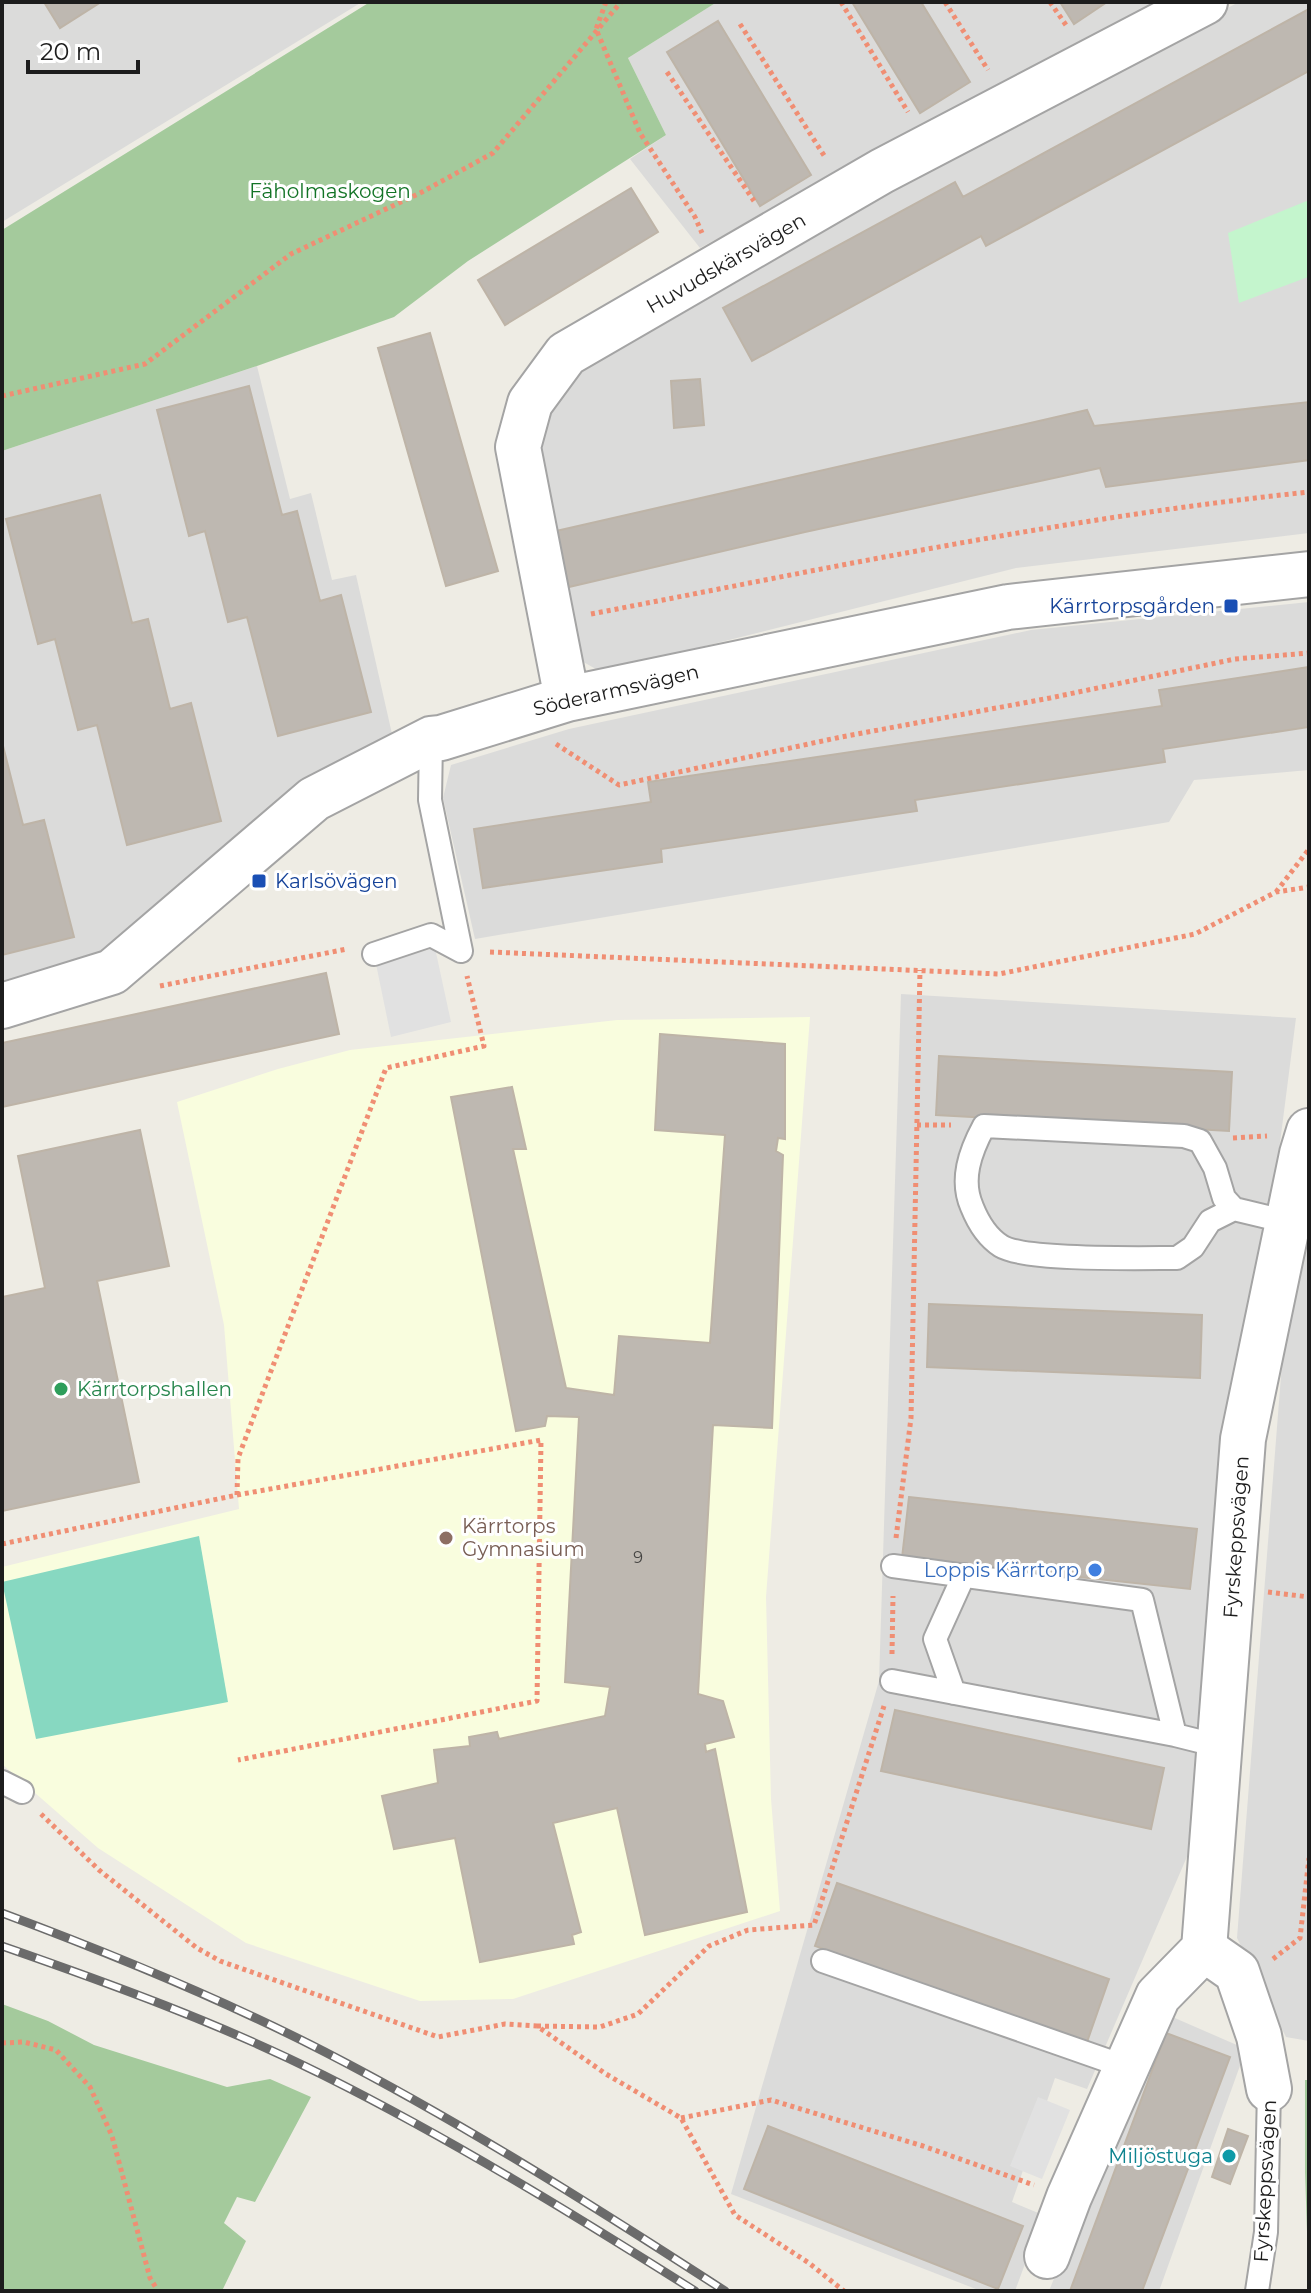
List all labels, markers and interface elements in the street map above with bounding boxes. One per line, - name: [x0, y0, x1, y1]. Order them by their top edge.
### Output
- scale bar: [28, 24, 138, 74]
- text: 20 m: [40, 37, 101, 66]
- park label: Fäholmaskogen: [249, 179, 411, 203]
- street label: Huvudskärsvägen: [642, 208, 810, 318]
- place label: Kärrtorpsgården: [1049, 594, 1215, 618]
- marker: Kärrtorpsgården: [1222, 597, 1240, 615]
- street label: Söderarmsvägen: [531, 659, 701, 721]
- place label: Karlsövägen: [275, 869, 398, 893]
- marker: Karlsövägen: [250, 872, 268, 890]
- place label: Kärrtorpshallen: [77, 1377, 232, 1401]
- marker: Kärrtorpshallen: [52, 1380, 70, 1398]
- street label: Fyrskeppsvägen: [1218, 1455, 1254, 1619]
- place label: Kärrtorps Gymnasium: [462, 1514, 585, 1561]
- marker: Kärrtorps Gymnasium: [437, 1529, 455, 1547]
- house number: 9: [633, 1548, 643, 1567]
- place label: Loppis Kärrtorp: [924, 1558, 1079, 1582]
- marker: Loppis Kärrtorp: [1086, 1561, 1104, 1579]
- street label: Fyrskeppsvägen: [1249, 2099, 1281, 2263]
- place label: Miljöstuga: [1108, 2144, 1213, 2168]
- marker: Miljöstuga: [1220, 2147, 1238, 2165]

